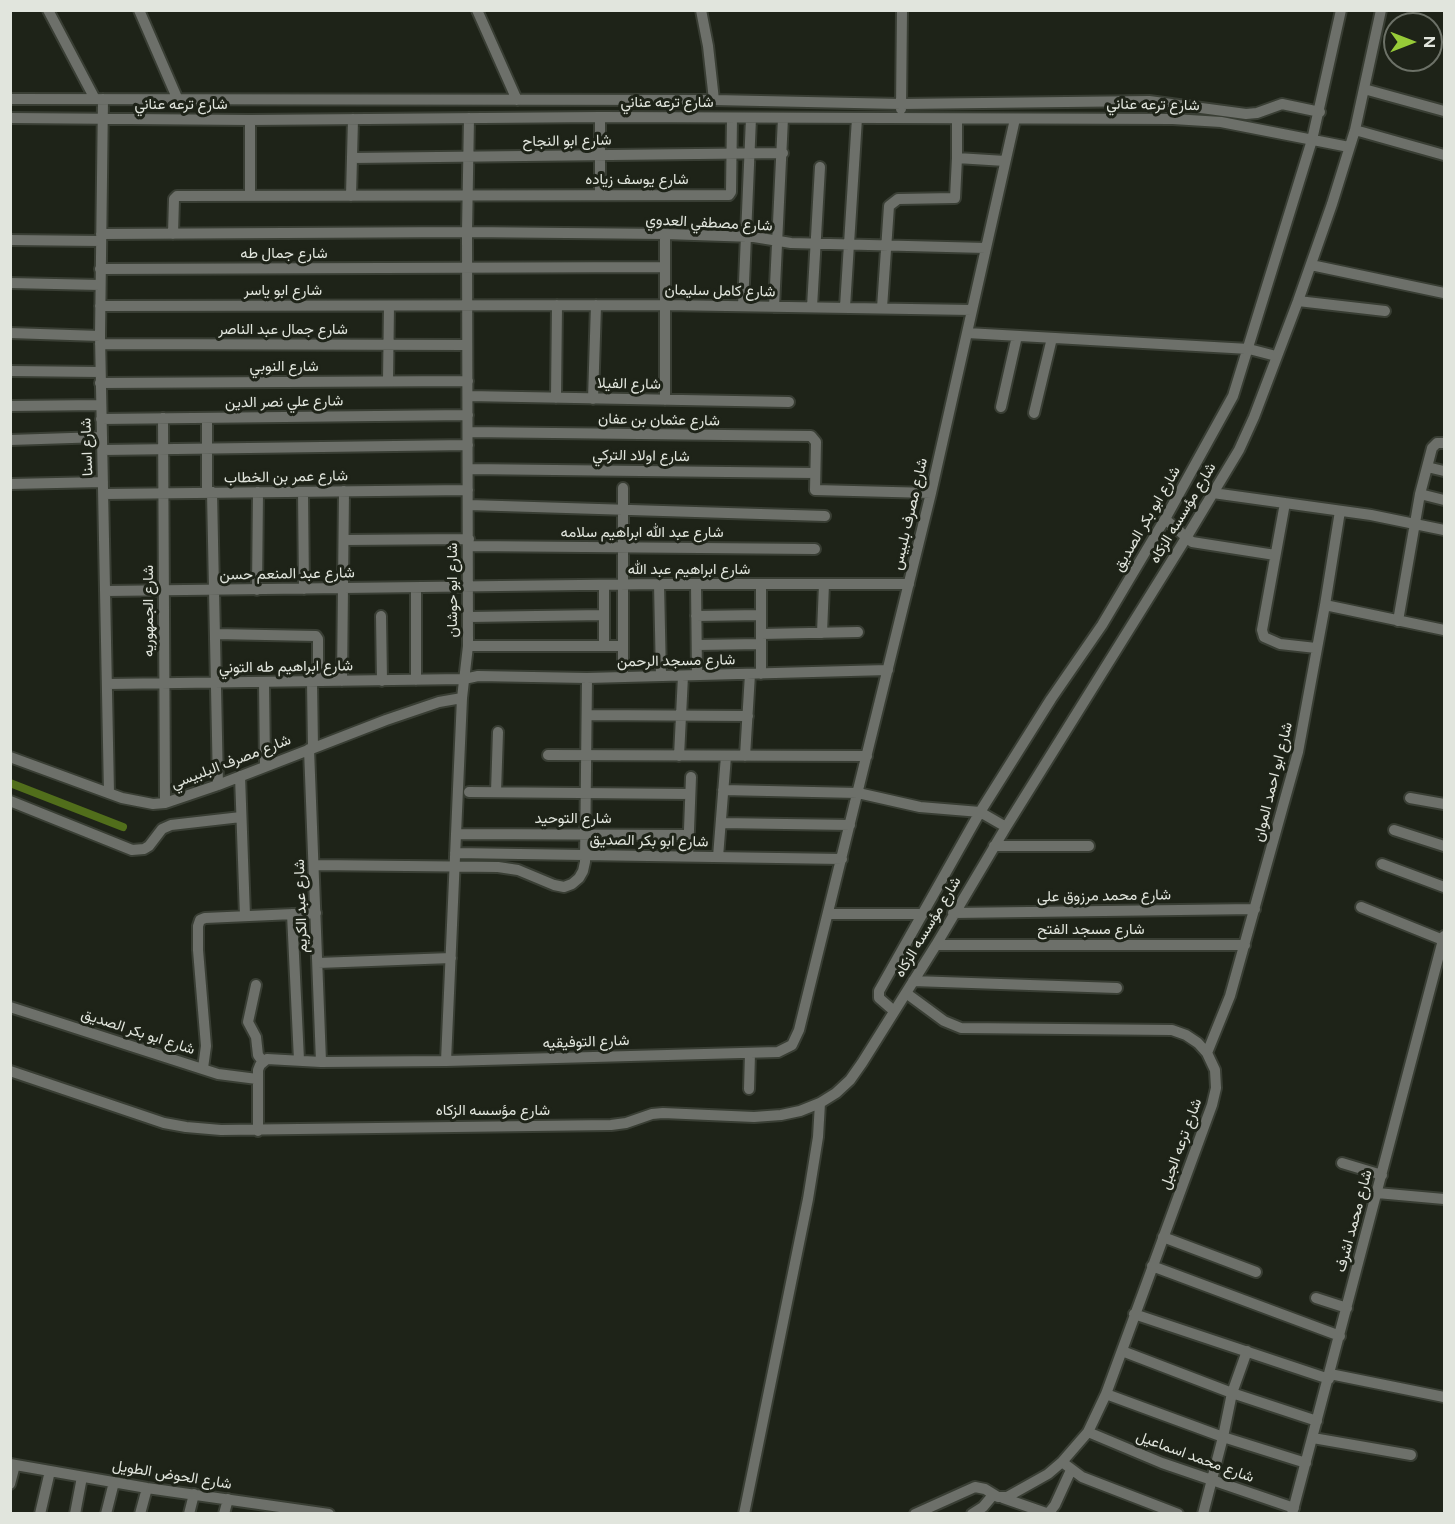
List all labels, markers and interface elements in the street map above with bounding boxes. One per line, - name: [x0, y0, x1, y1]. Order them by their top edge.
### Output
- north arrow: [1383, 12, 1443, 72]
- text: N: [1420, 36, 1439, 48]
- street label: شارع ترعه عناني: [620, 94, 714, 112]
- street label: شارع ترعه عناني: [1106, 95, 1200, 115]
- street label: شارع ترعه عناني: [134, 96, 228, 114]
- street label: شارع ابو النجاح: [522, 131, 612, 151]
- street label: شارع يوسف زياده: [585, 171, 689, 189]
- street label: شارع مصطفي العدوي: [645, 211, 773, 235]
- street label: شارع جمال طه: [240, 245, 328, 263]
- street label: شارع كامل سليمان: [664, 281, 776, 301]
- street label: شارع ابو ياسر: [244, 282, 322, 300]
- street label: شارع جمال عبد الناصر: [218, 321, 348, 339]
- street label: شارع النوبي: [250, 358, 318, 376]
- street label: شارع الفيلا: [597, 374, 661, 394]
- street label: شارع علي نصر الدين: [225, 392, 343, 412]
- street label: شارع عثمان بن عفان: [598, 410, 720, 430]
- street label: شارع اسنا: [77, 418, 97, 476]
- street label: شارع اولاد التركي: [592, 446, 690, 466]
- street label: شارع مصرف بلبيس: [888, 456, 932, 572]
- street label: شارع مؤسسه الزكاه: [1146, 459, 1220, 567]
- street label: شارع ابو بكر الصديق: [1110, 463, 1184, 575]
- street label: شارع عمر بن الخطاب: [224, 467, 348, 487]
- street label: شارع عبد الله ابراهيم سلامه: [560, 524, 724, 542]
- street label: شارع ابو حوشان: [444, 543, 462, 637]
- street label: شارع ابراهيم عبد الله: [628, 561, 750, 579]
- street label: شارع عبد المنعم حسن: [219, 564, 355, 584]
- street label: شارع الجمهوريه: [140, 565, 158, 657]
- street label: شارع مسجد الرحمن: [617, 651, 735, 671]
- street label: شارع ابراهيم طه التوني: [219, 657, 353, 677]
- street label: شارع ابو احمد الموان: [1249, 720, 1297, 844]
- street label: شارع مصرف البلبيسي: [168, 731, 294, 793]
- street label: شارع التوحيد: [534, 810, 612, 828]
- street label: شارع ابو بكر الصديق: [590, 831, 708, 851]
- street label: شارع عبد الكريم: [290, 859, 312, 953]
- street label: شارع مؤسسه الزكاه: [891, 873, 965, 981]
- street label: شارع محمد مرزوق على: [1037, 886, 1171, 906]
- street label: شارع مسجد الفتح: [1037, 921, 1145, 939]
- street label: شارع ابو بكر الصديق: [79, 1005, 197, 1059]
- street label: شارع التوفيقيه: [542, 1031, 630, 1053]
- street label: شارع ترعه الجبل: [1156, 1096, 1206, 1192]
- street label: شارع مؤسسه الزكاه: [436, 1102, 550, 1120]
- street label: شارع محمد اشرف: [1332, 1168, 1376, 1274]
- street label: شارع محمد اسماعيل: [1134, 1427, 1256, 1487]
- street label: شارع الحوض الطويل: [111, 1457, 233, 1493]

